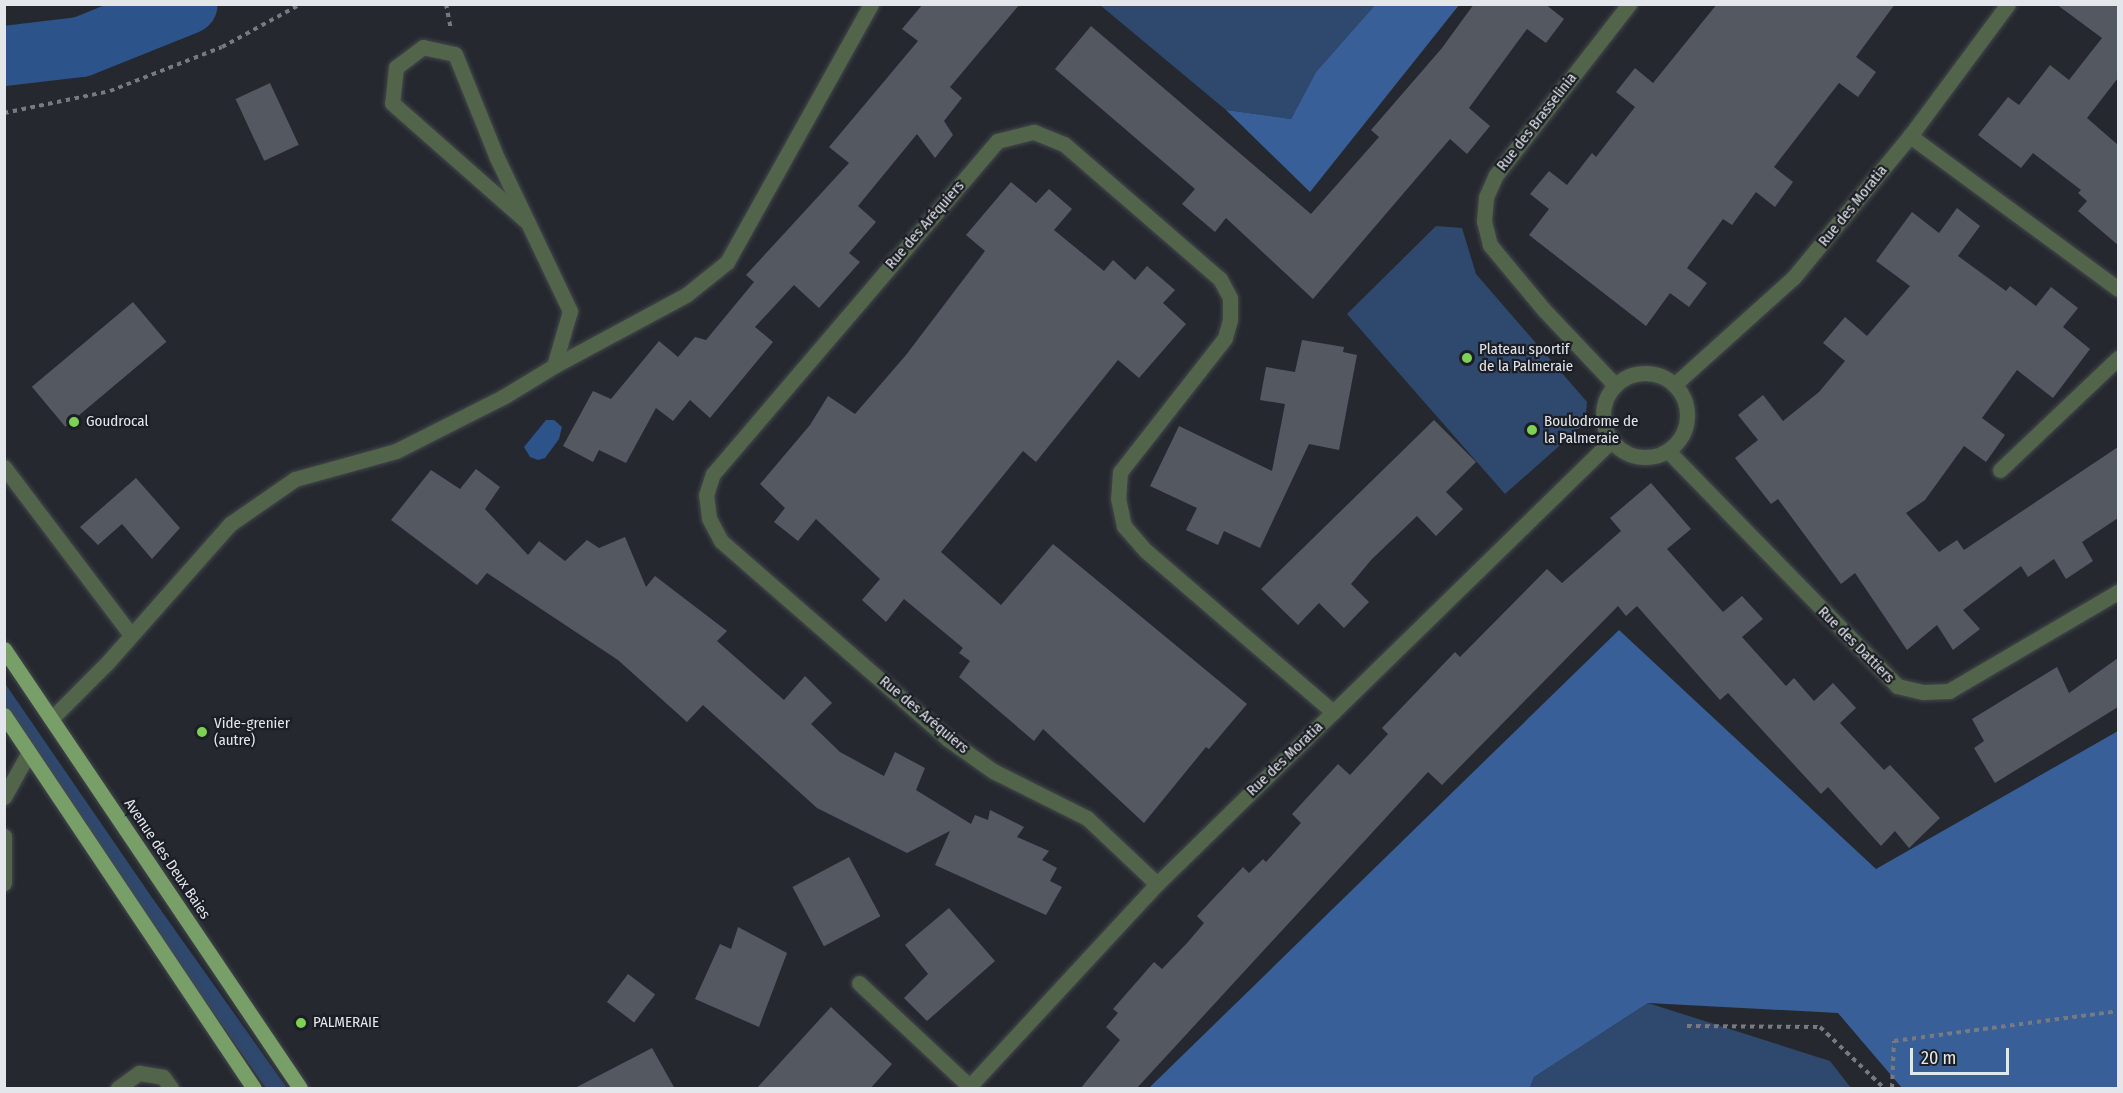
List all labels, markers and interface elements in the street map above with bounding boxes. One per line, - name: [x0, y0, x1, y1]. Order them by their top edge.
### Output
- street label: Rue des Brasselinia: [1493, 69, 1581, 175]
- street label: Rue des Moratia: [1815, 162, 1891, 250]
- street label: Rue des Aréquiers: [882, 177, 968, 273]
- place label: Plateau sportif de la Palmeraie: [1479, 340, 1573, 375]
- marker: Plateau sportif de la Palmeraie: [1460, 351, 1474, 365]
- place label: Boulodrome de la Palmeraie: [1544, 412, 1638, 447]
- place label: Goudrocal: [86, 413, 149, 431]
- marker: Goudrocal: [67, 415, 81, 429]
- marker: Boulodrome de la Palmeraie: [1525, 423, 1539, 437]
- street label: Rue des Dattiers: [1814, 603, 1898, 687]
- street label: Rue des Aréquiers: [876, 672, 972, 758]
- place label: Vide-grenier (autre): [214, 714, 290, 749]
- street label: Rue des Moratia: [1243, 718, 1327, 800]
- marker: Vide-grenier (autre): [195, 725, 209, 739]
- street label: Avenue des Deux Baies: [120, 795, 214, 923]
- place label: PALMERAIE: [313, 1014, 379, 1032]
- marker: PALMERAIE: [294, 1016, 308, 1030]
- scale bar: [1913, 1036, 2012, 1074]
- text: 20 m: [1921, 1047, 1956, 1069]

